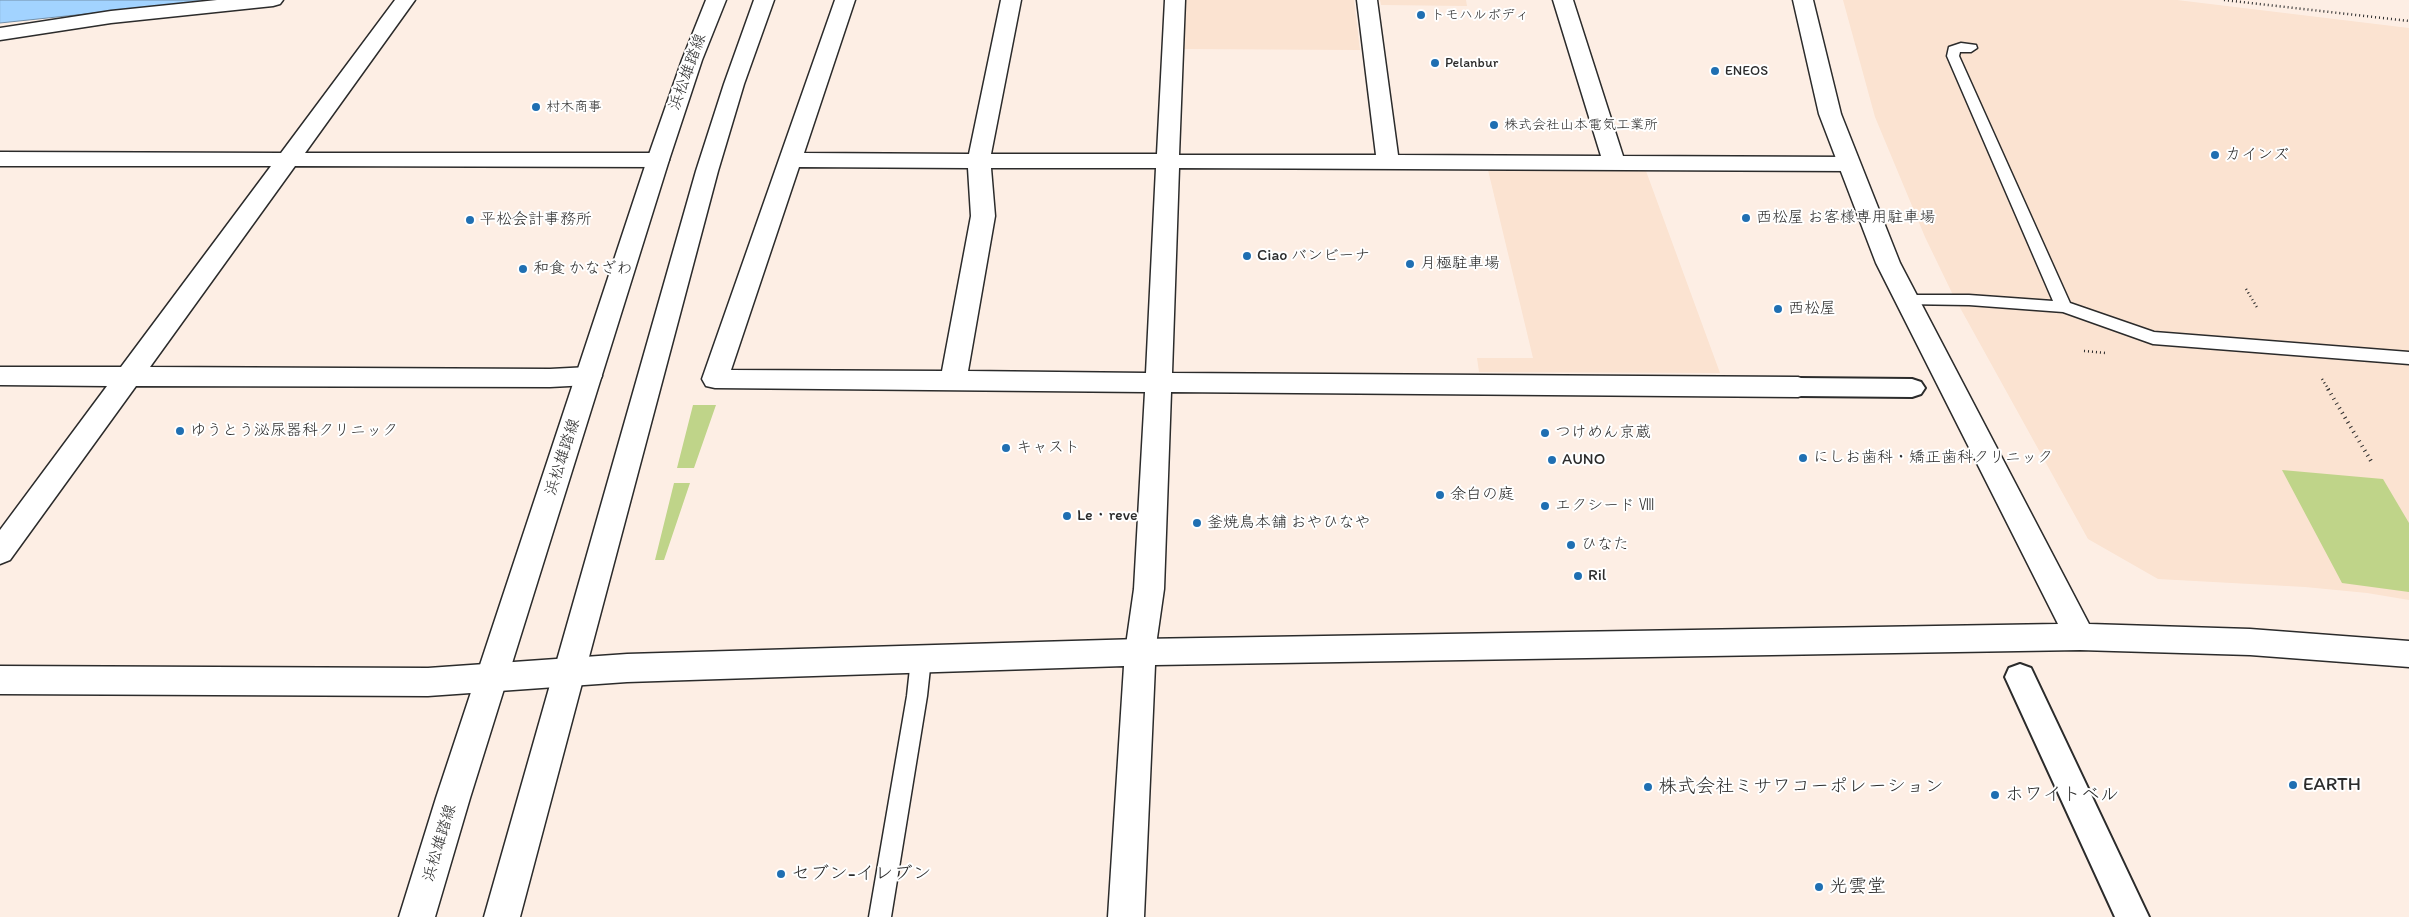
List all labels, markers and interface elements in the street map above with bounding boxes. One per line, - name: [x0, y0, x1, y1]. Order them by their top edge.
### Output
- place label: トモハルボディ: [1431, 7, 1529, 23]
- marker: トモハルボディ: [1415, 9, 1427, 21]
- street label: 浜松雄踏線: [665, 31, 711, 113]
- place label: Pelanbur: [1445, 55, 1498, 71]
- marker: Pelanbur: [1429, 57, 1441, 69]
- place label: ENEOS: [1725, 63, 1768, 79]
- marker: ENEOS: [1709, 65, 1721, 77]
- place label: 村木商事: [546, 99, 602, 115]
- marker: 村木商事: [530, 101, 542, 113]
- place label: 株式会社山本電気工業所: [1504, 117, 1658, 133]
- marker: 株式会社山本電気工業所: [1488, 119, 1500, 131]
- place label: カインズ: [2225, 145, 2289, 165]
- marker: カインズ: [2209, 149, 2221, 161]
- place label: 西松屋 お客様専用駐車場: [1756, 208, 1936, 228]
- place label: 平松会計事務所: [480, 210, 592, 230]
- marker: 西松屋 お客様専用駐車場: [1740, 212, 1752, 224]
- marker: 平松会計事務所: [464, 214, 476, 226]
- place label: Ciao バンビーナ: [1257, 246, 1370, 266]
- marker: Ciao バンビーナ: [1241, 250, 1253, 262]
- place label: 月極駐車場: [1420, 254, 1500, 274]
- marker: 月極駐車場: [1404, 258, 1416, 270]
- place label: 和食 かなざわ: [533, 259, 633, 279]
- marker: 和食 かなざわ: [517, 263, 529, 275]
- place label: 西松屋: [1788, 299, 1836, 319]
- marker: 西松屋: [1772, 303, 1784, 315]
- street label: 浜松雄踏線: [542, 416, 584, 498]
- place label: ゆうとう泌尿器科クリニック: [190, 421, 398, 441]
- place label: つけめん京蔵: [1555, 423, 1651, 443]
- marker: ゆうとう泌尿器科クリニック: [174, 425, 186, 437]
- marker: つけめん京蔵: [1539, 427, 1551, 439]
- place label: キャスト: [1016, 438, 1080, 458]
- marker: キャスト: [1000, 442, 1012, 454]
- place label: にしお歯科・矯正歯科クリニック: [1813, 448, 2053, 468]
- place label: AUNO: [1562, 450, 1605, 470]
- marker: にしお歯科・矯正歯科クリニック: [1797, 452, 1809, 464]
- marker: AUNO: [1546, 454, 1558, 466]
- place label: 余白の庭: [1450, 485, 1514, 505]
- marker: 余白の庭: [1434, 489, 1446, 501]
- place label: エクシード Ⅷ: [1555, 496, 1655, 516]
- marker: エクシード Ⅷ: [1539, 500, 1551, 512]
- place label: Le・reve: [1077, 506, 1138, 526]
- marker: Le・reve: [1061, 510, 1073, 522]
- place label: 釜焼鳥本舗 おやひなや: [1207, 513, 1371, 533]
- marker: 釜焼鳥本舗 おやひなや: [1191, 517, 1203, 529]
- place label: ひなた: [1581, 535, 1629, 555]
- marker: ひなた: [1565, 539, 1577, 551]
- place label: Ril: [1588, 566, 1606, 586]
- marker: Ril: [1572, 570, 1584, 582]
- place label: EARTH: [2303, 774, 2361, 796]
- place label: 株式会社ミサワコーポレーション: [1658, 776, 1944, 798]
- marker: EARTH: [2287, 779, 2299, 791]
- marker: 株式会社ミサワコーポレーション: [1642, 781, 1654, 793]
- place label: ホワイトベル: [2005, 784, 2119, 806]
- marker: ホワイトベル: [1989, 789, 2001, 801]
- street label: 浜松雄踏線: [419, 802, 461, 884]
- place label: セブン-イレブン: [791, 863, 932, 885]
- marker: セブン-イレブン: [775, 868, 787, 880]
- place label: 光雲堂: [1829, 876, 1886, 898]
- marker: 光雲堂: [1813, 881, 1825, 893]

